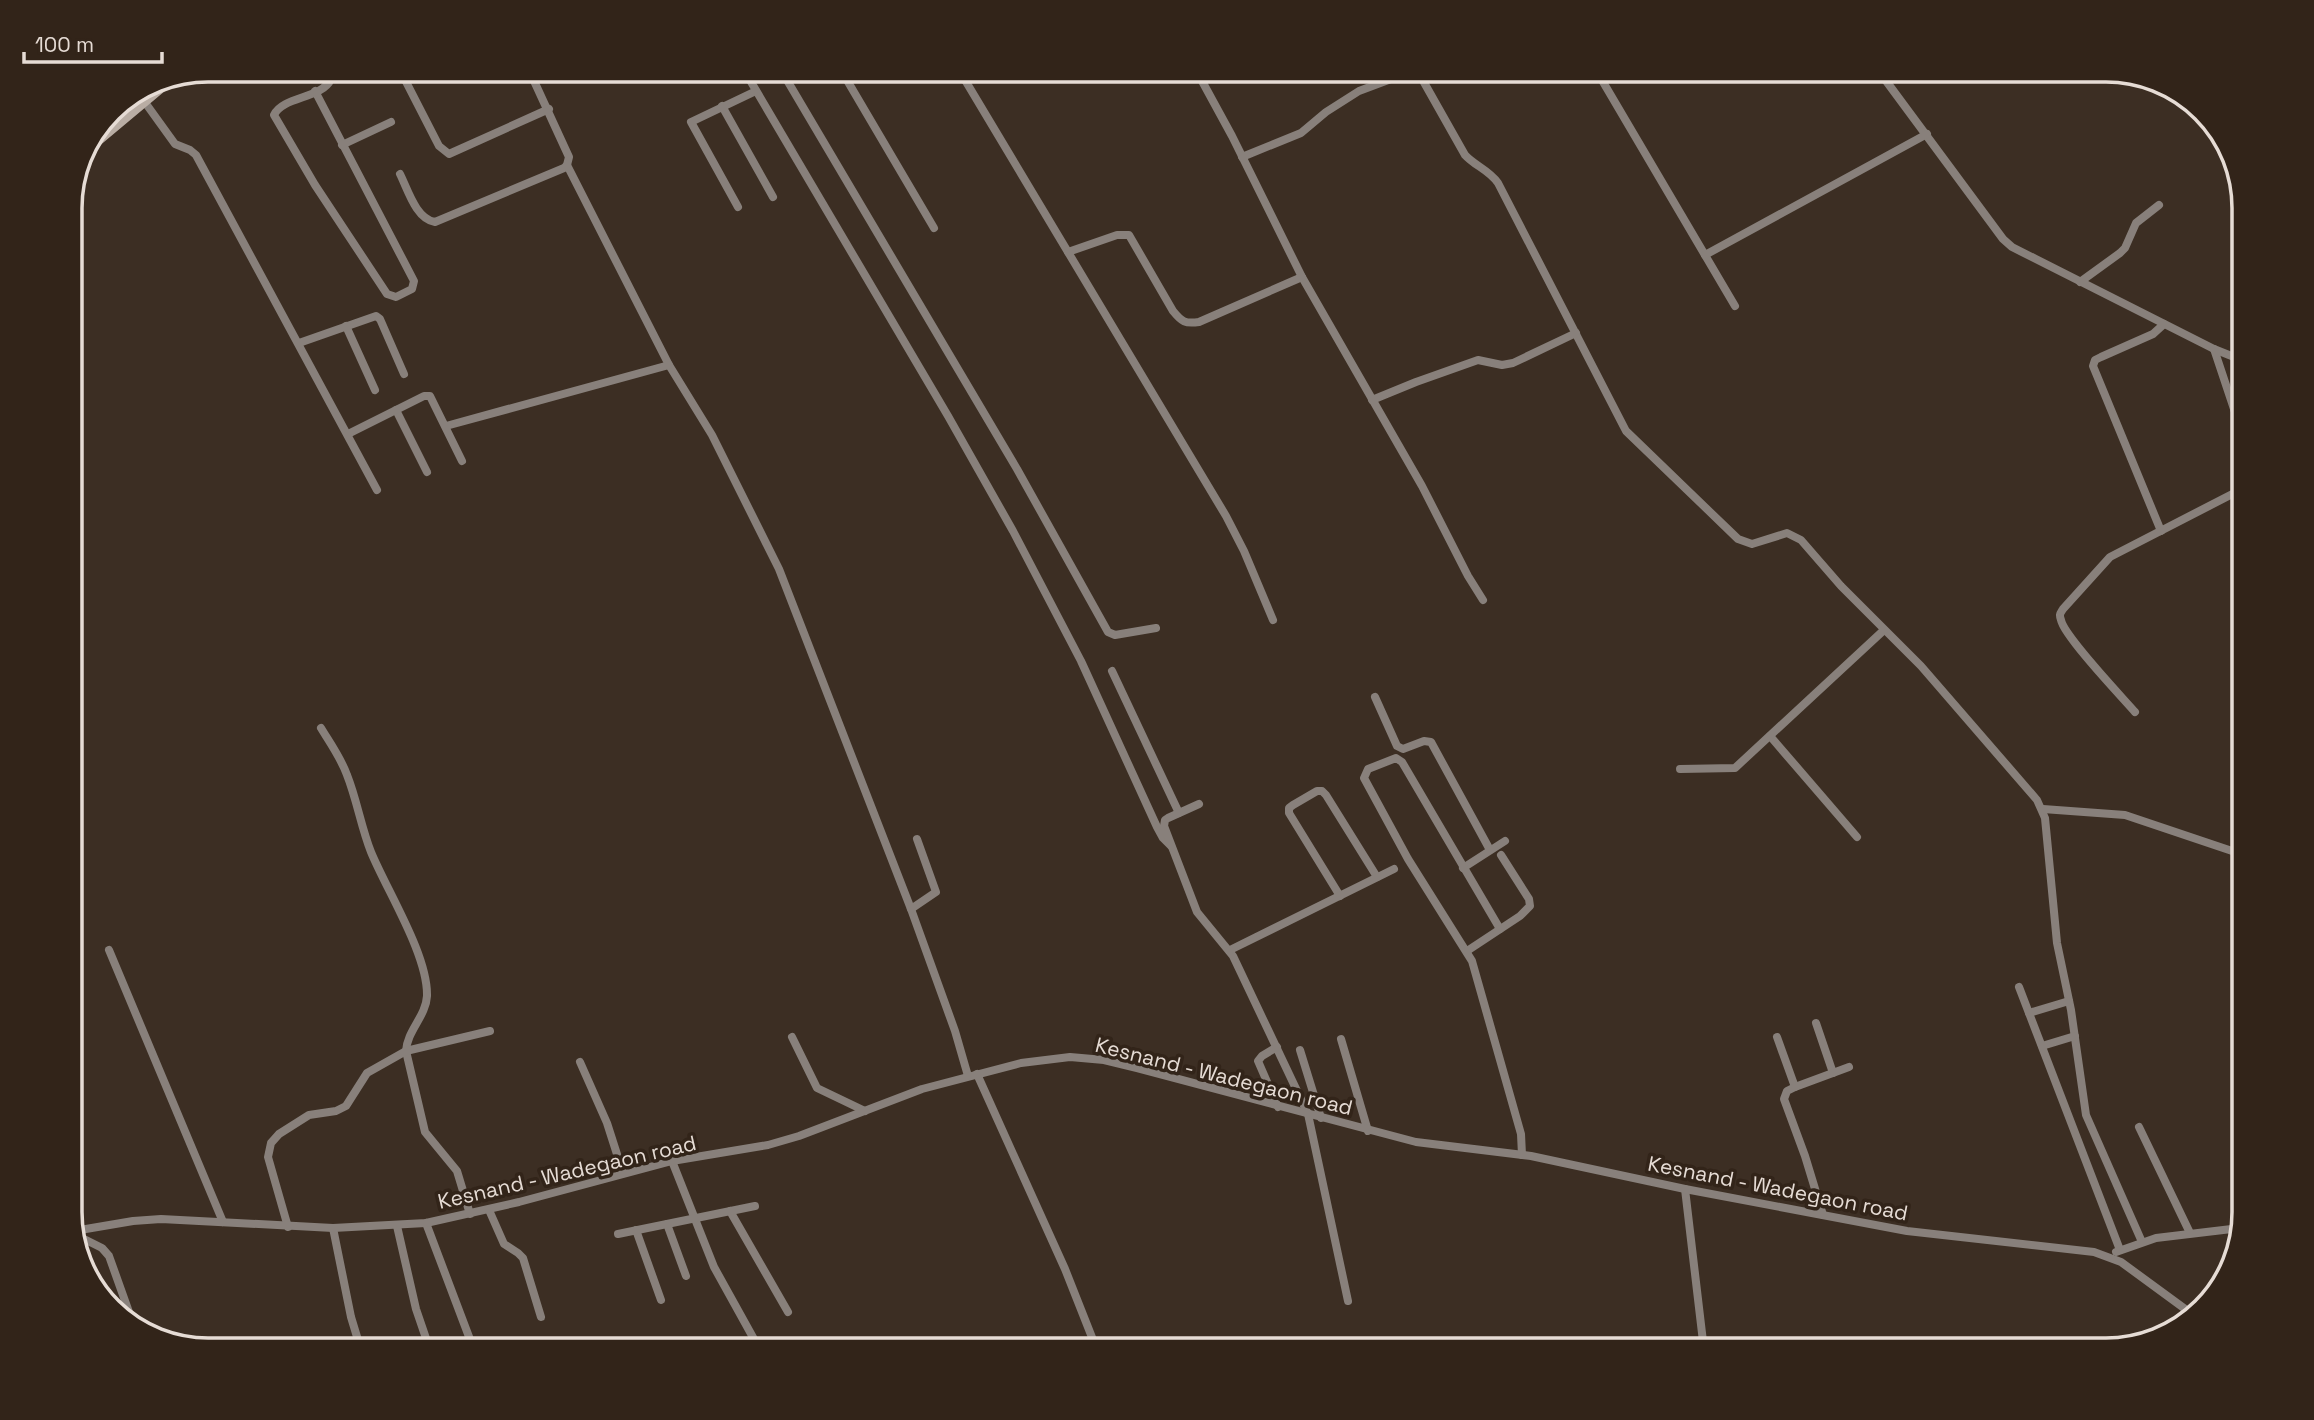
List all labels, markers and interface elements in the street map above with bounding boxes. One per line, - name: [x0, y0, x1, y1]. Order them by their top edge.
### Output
- scale bar: [24, 21, 163, 65]
- text: 100 m: [35, 31, 94, 58]
- street label: Kesnand - Wadegaon road: [1092, 1031, 1356, 1121]
- street label: Kesnand - Wadegaon road: [435, 1129, 699, 1215]
- street label: Kesnand - Wadegaon road: [1646, 1150, 1910, 1226]

